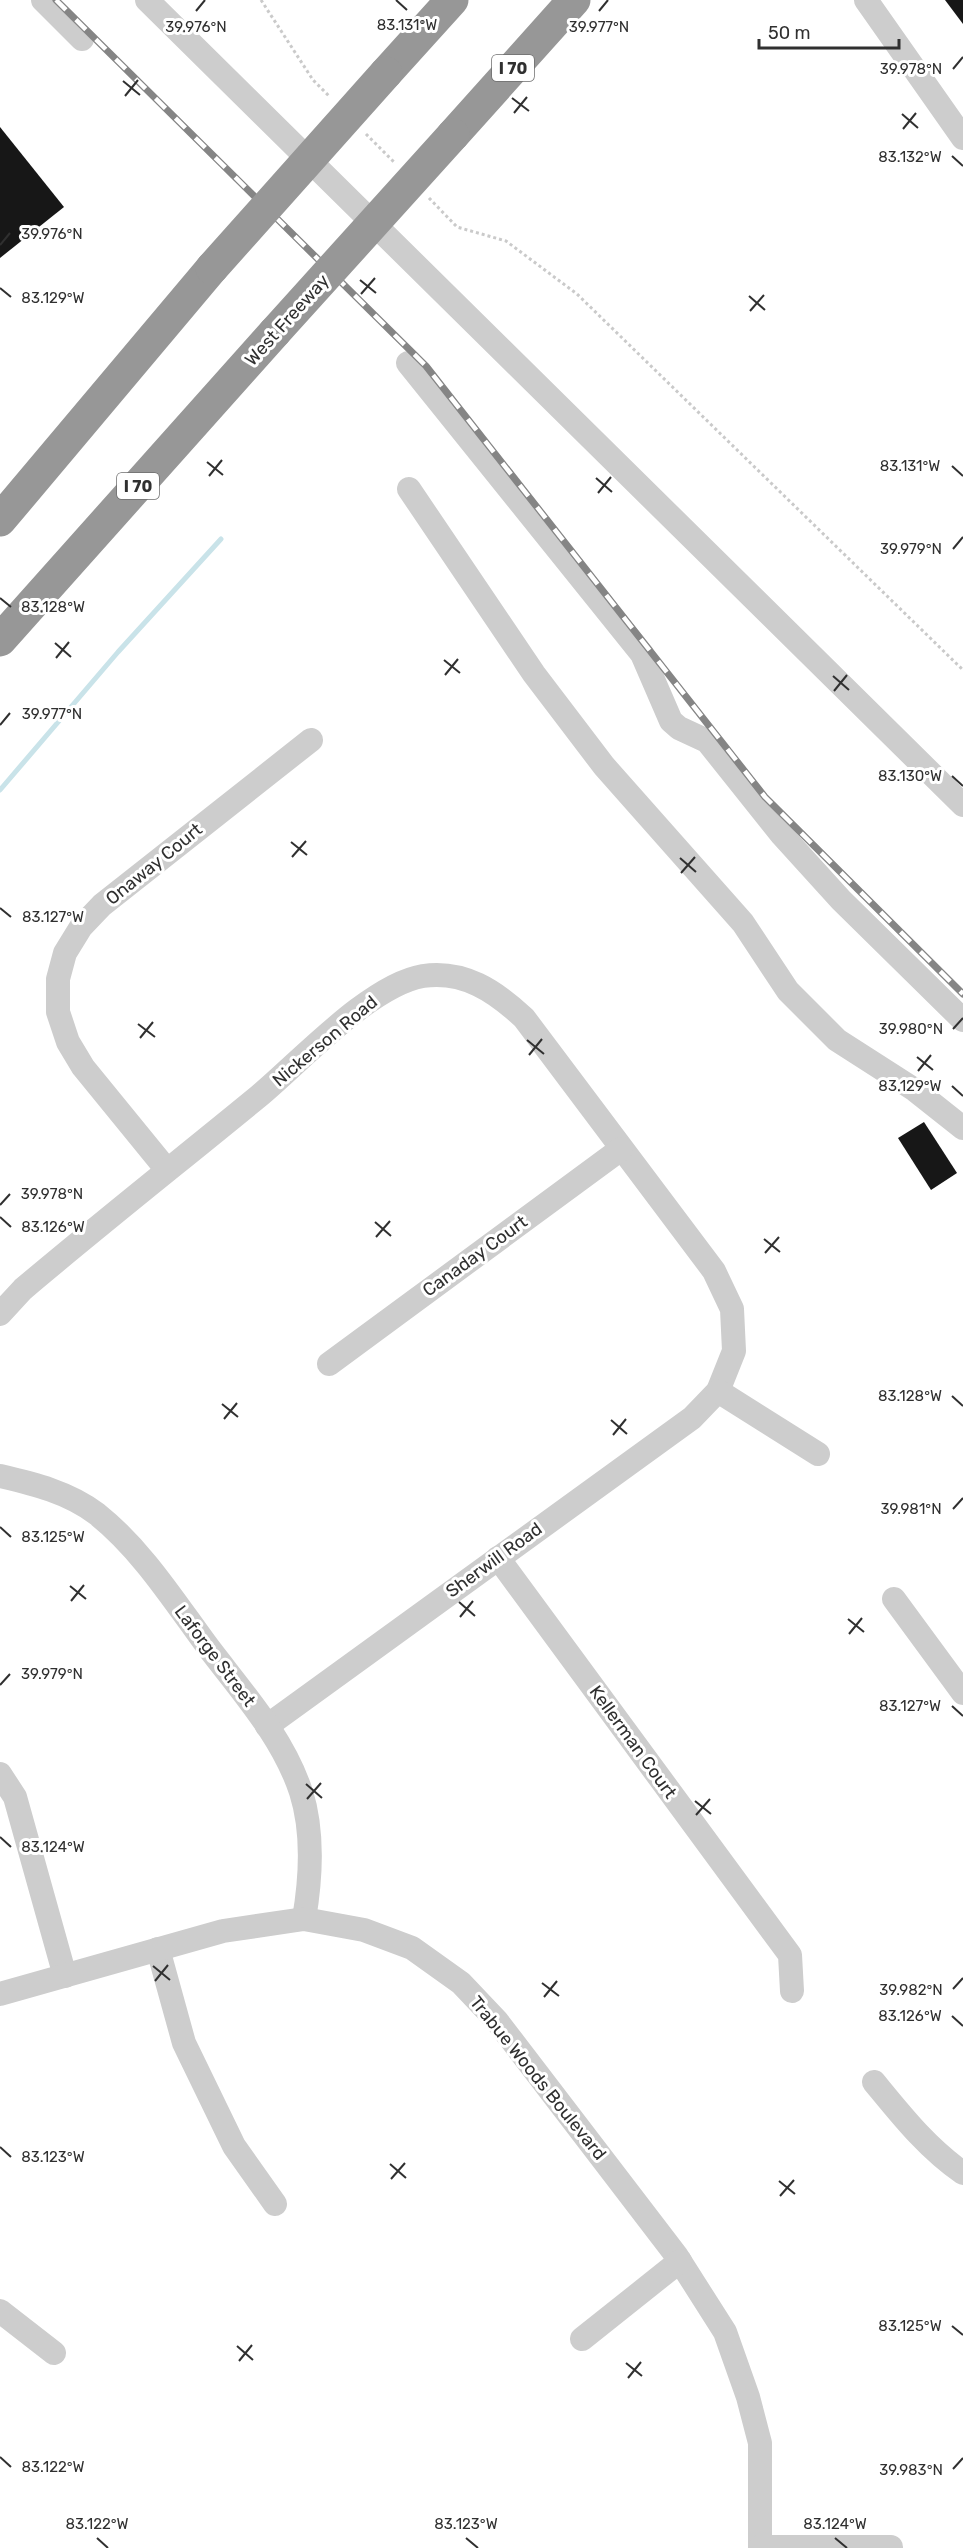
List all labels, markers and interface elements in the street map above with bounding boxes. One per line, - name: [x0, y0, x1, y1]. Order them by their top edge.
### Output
- scale bar: [759, 12, 898, 50]
- text: 83.131°W: [377, 16, 437, 34]
- text: 39.976°N: [165, 18, 227, 36]
- text: 39.977°N: [569, 18, 629, 36]
- text: 50 m: [768, 22, 811, 44]
- road number: I 70: [492, 55, 534, 81]
- text: 39.978°N: [880, 60, 942, 78]
- text: 83.132°W: [878, 148, 942, 166]
- text: 39.976°N: [21, 225, 83, 243]
- street label: West Freeway: [240, 270, 334, 370]
- text: 83.129°W: [21, 289, 85, 307]
- text: 83.131°W: [880, 457, 940, 475]
- road number: I 70: [117, 473, 159, 499]
- text: 39.979°N: [880, 540, 942, 558]
- text: 83.128°W: [21, 598, 85, 616]
- text: 39.977°N: [22, 705, 82, 723]
- text: 83.130°W: [878, 767, 942, 785]
- street label: Onaway Court: [101, 818, 207, 910]
- text: 83.127°W: [22, 908, 84, 926]
- street label: Nickerson Road: [268, 991, 382, 1091]
- text: 39.980°N: [879, 1020, 943, 1038]
- text: 83.129°W: [878, 1077, 942, 1095]
- text: 39.978°N: [21, 1185, 83, 1203]
- street label: Canaday Court: [418, 1211, 532, 1301]
- text: 83.126°W: [21, 1218, 85, 1236]
- text: 83.128°W: [878, 1387, 942, 1405]
- text: 39.981°N: [880, 1500, 942, 1518]
- street label: Sherwill Road: [442, 1518, 546, 1602]
- text: 83.125°W: [21, 1528, 85, 1546]
- street label: Laforge Street: [170, 1601, 260, 1711]
- text: 39.979°N: [21, 1665, 83, 1683]
- street label: Kellerman Court: [585, 1681, 681, 1803]
- text: 83.127°W: [879, 1697, 941, 1715]
- text: 83.124°W: [21, 1838, 85, 1856]
- text: 39.982°N: [879, 1981, 943, 1999]
- street label: Trabue Woods Boulevard: [465, 1992, 611, 2164]
- text: 83.126°W: [878, 2007, 942, 2025]
- text: 83.123°W: [21, 2148, 85, 2166]
- text: 83.125°W: [878, 2317, 942, 2335]
- text: 83.122°W: [21, 2458, 85, 2476]
- text: 39.983°N: [879, 2461, 943, 2479]
- text: 83.122°W: [65, 2515, 129, 2533]
- text: 83.123°W: [434, 2515, 498, 2533]
- text: 83.124°W: [803, 2515, 867, 2533]

